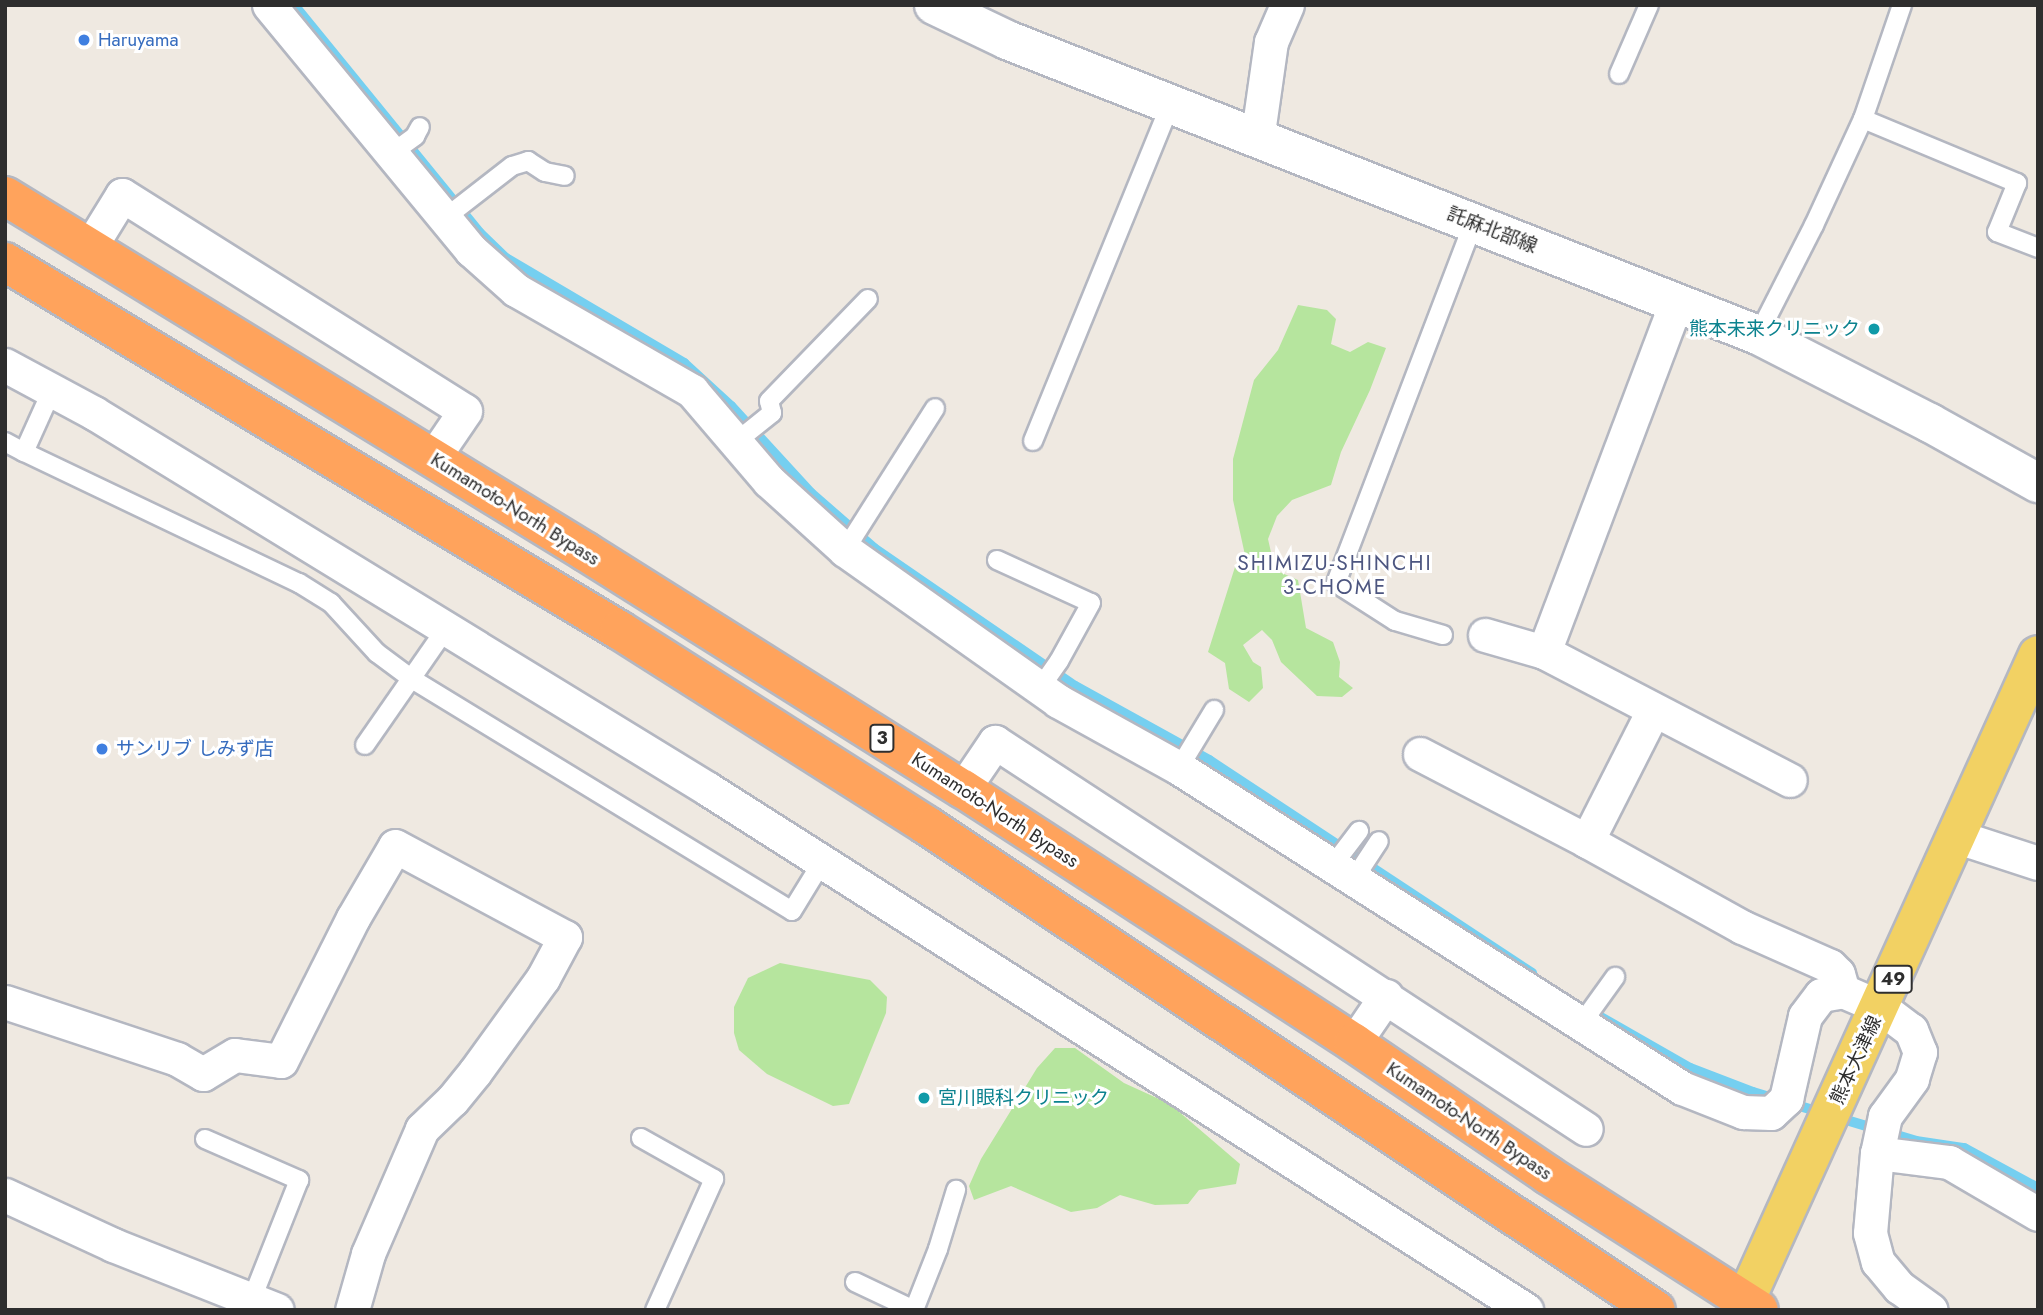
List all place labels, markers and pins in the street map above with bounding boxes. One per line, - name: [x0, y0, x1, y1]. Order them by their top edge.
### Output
- place label: Haruyama: [98, 29, 179, 51]
- marker: Haruyama: [76, 32, 92, 48]
- place label: 熊本未来クリニック: [1689, 318, 1860, 340]
- marker: 熊本未来クリニック: [1866, 321, 1882, 337]
- place label: サンリブ しみず店: [116, 738, 274, 760]
- marker: サンリブ しみず店: [94, 741, 110, 757]
- place label: 宮川眼科クリニック: [938, 1087, 1109, 1109]
- marker: 宮川眼科クリニック: [916, 1090, 932, 1106]

